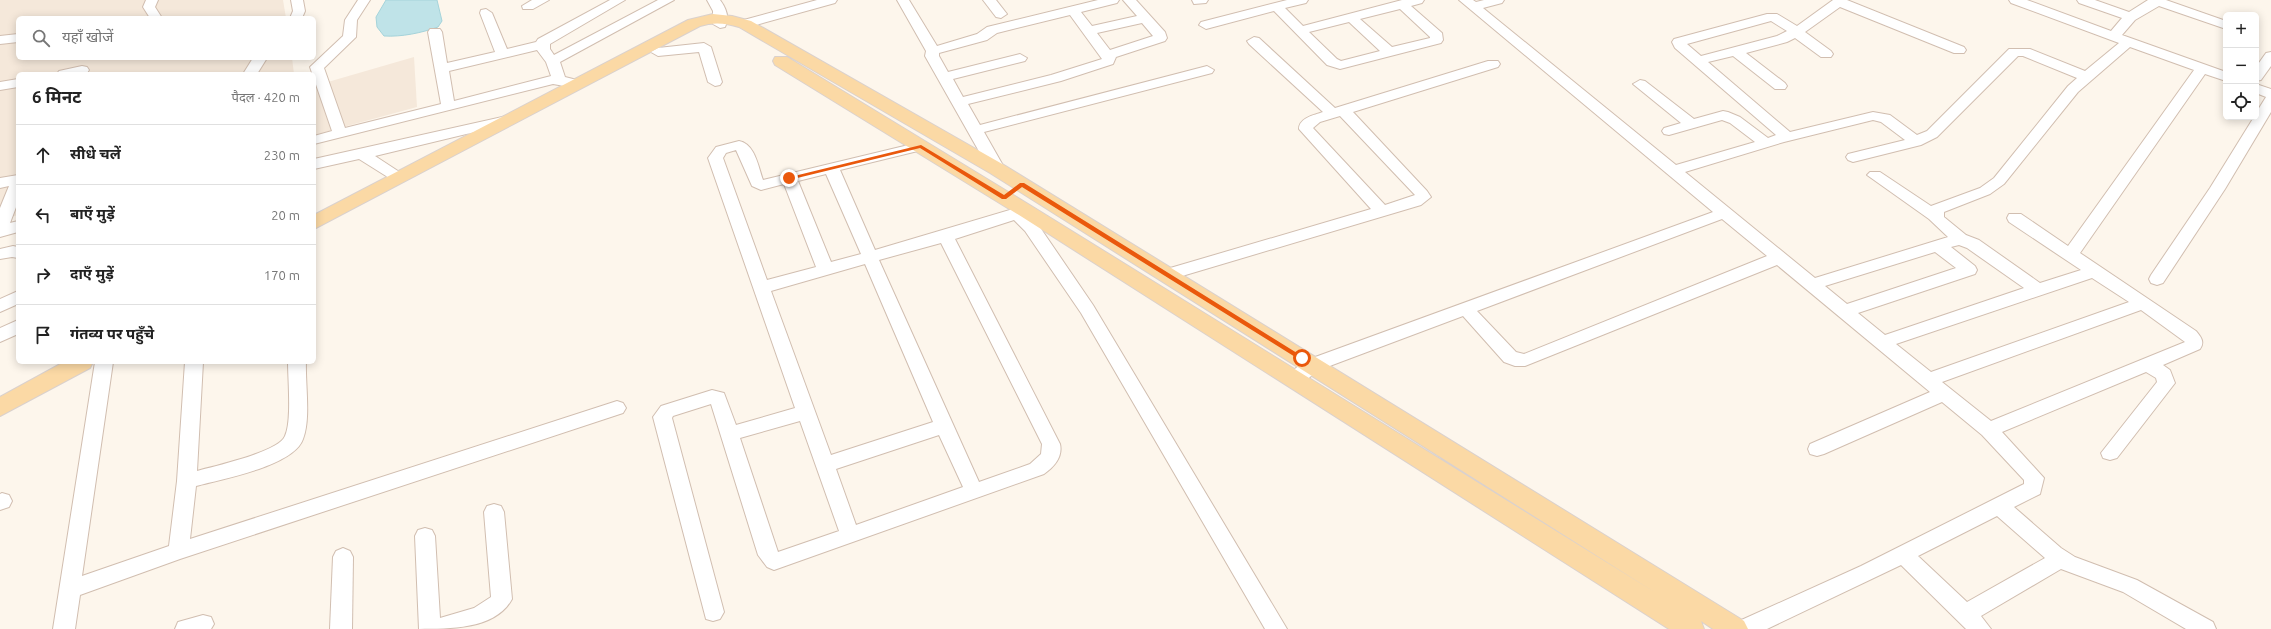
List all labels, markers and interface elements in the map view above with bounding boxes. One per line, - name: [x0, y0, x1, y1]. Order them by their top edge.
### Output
- map controls: [2223, 12, 2259, 120]
- button: +: [2223, 12, 2259, 48]
- search box: [16, 16, 316, 60]
- icon: search: [30, 27, 52, 49]
- text: यहाँ खोजें: [62, 28, 113, 45]
- button: −: [2223, 48, 2259, 84]
- button: locate: [2223, 84, 2259, 120]
- text: 6 मिनट: [32, 87, 81, 106]
- text: पैदल · 420 m: [232, 90, 300, 104]
- icon: ahead: [32, 144, 54, 166]
- text: सीधे चलें: [70, 145, 121, 162]
- text: 230 m: [264, 148, 300, 162]
- route end: [780, 169, 798, 187]
- icon: left: [32, 204, 54, 226]
- text: बाएँ मुड़ें: [70, 205, 115, 222]
- text: 20 m: [271, 208, 300, 222]
- icon: right: [32, 264, 54, 286]
- text: दाएँ मुड़ें: [70, 265, 114, 282]
- text: 170 m: [264, 268, 300, 282]
- icon: arrive: [32, 324, 54, 346]
- text: गंतव्य पर पहुँचे: [70, 325, 154, 342]
- route start: [1293, 349, 1311, 367]

